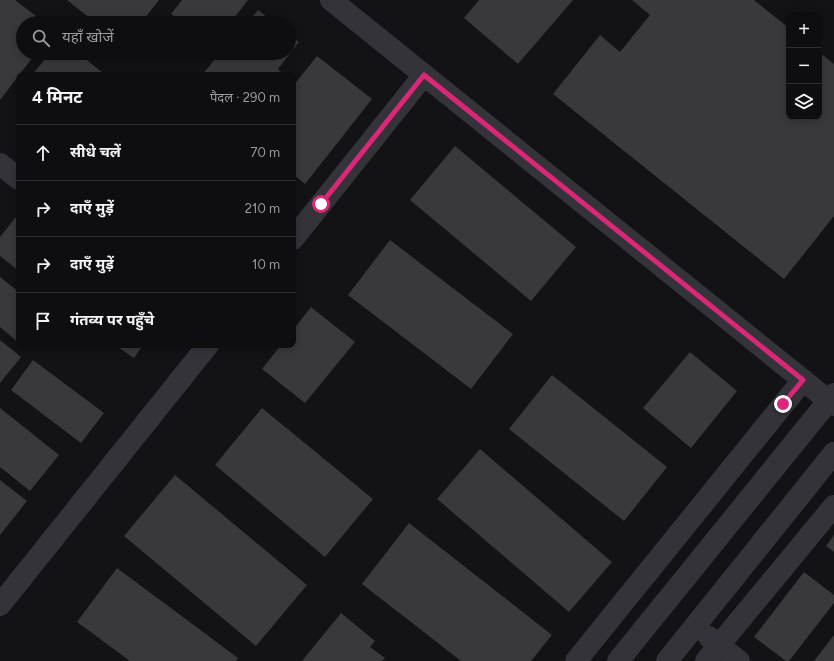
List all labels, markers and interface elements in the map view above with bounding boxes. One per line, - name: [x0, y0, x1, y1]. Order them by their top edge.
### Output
- map controls: [786, 12, 822, 120]
- button: +: [786, 12, 822, 48]
- search box: [16, 16, 296, 60]
- icon: search: [30, 27, 52, 49]
- text: यहाँ खोजें: [62, 28, 114, 46]
- button: −: [786, 48, 822, 84]
- button: layers: [786, 84, 822, 120]
- text: 4 मिनट: [32, 87, 83, 107]
- text: पैदल · 290 m: [210, 90, 280, 105]
- icon: ahead: [32, 142, 54, 164]
- text: सीधे चलें: [70, 143, 121, 161]
- text: 70 m: [250, 145, 280, 160]
- route start: [312, 195, 330, 213]
- icon: right: [32, 198, 54, 220]
- text: दाएँ मुड़ें: [70, 199, 114, 217]
- text: 210 m: [245, 201, 280, 216]
- icon: right: [32, 254, 54, 276]
- text: दाएँ मुड़ें: [70, 255, 114, 273]
- text: 10 m: [252, 257, 280, 272]
- icon: arrive: [32, 310, 54, 332]
- text: गंतव्य पर पहुँचे: [70, 311, 154, 329]
- route end: [774, 395, 792, 413]

